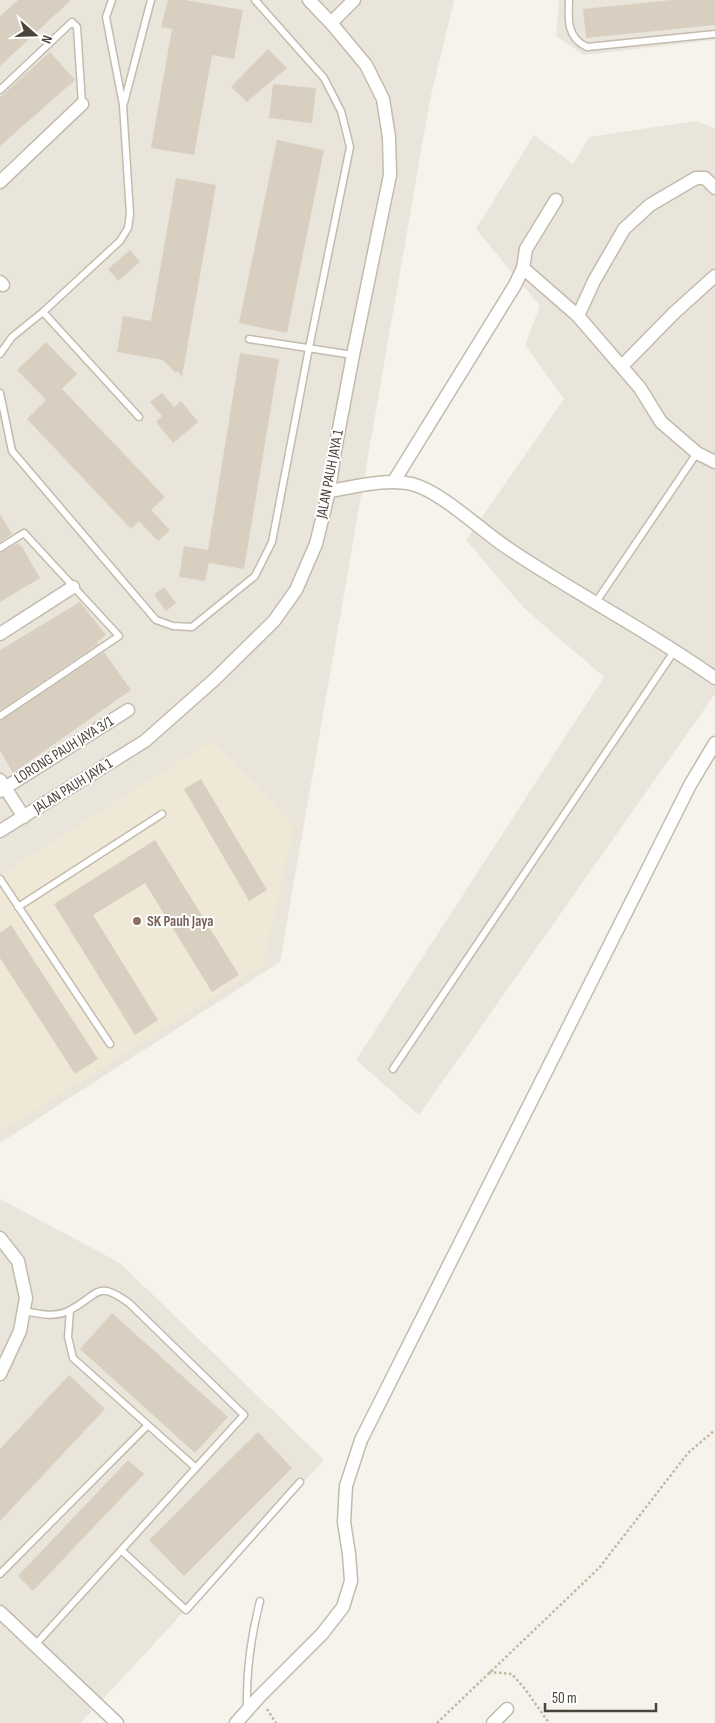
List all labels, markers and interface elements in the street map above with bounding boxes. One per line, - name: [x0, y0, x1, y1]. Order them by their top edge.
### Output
- north arrow: [10, 10, 60, 60]
- text: N: [37, 33, 56, 46]
- street label: JALAN PAUH JAYA 1: [312, 427, 348, 521]
- street label: LORONG PAUH JAYA 3/1: [11, 712, 118, 788]
- street label: JALAN PAUH JAYA 1: [29, 754, 117, 818]
- place label: SK Pauh Jaya: [147, 912, 213, 931]
- marker: SK Pauh Jaya: [131, 915, 143, 927]
- scale bar: [545, 1680, 656, 1712]
- text: 50 m: [552, 1689, 577, 1708]

